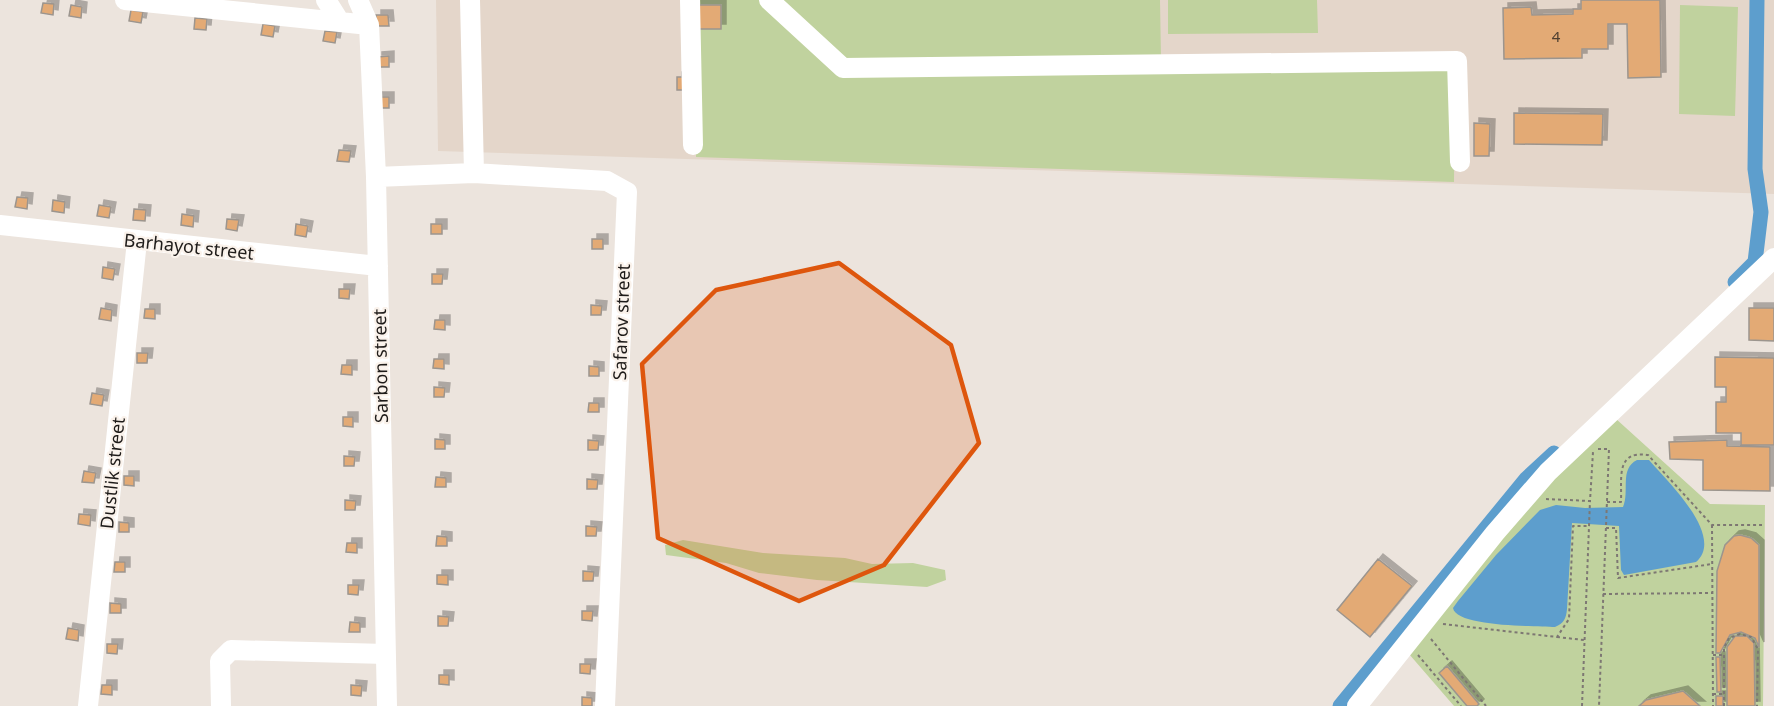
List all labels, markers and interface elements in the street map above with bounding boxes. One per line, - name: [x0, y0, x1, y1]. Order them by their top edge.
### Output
- house number: 4: [1552, 26, 1561, 46]
- street label: Barhayot street: [123, 227, 256, 265]
- street label: Safarov street: [607, 263, 635, 381]
- street label: Sarbon street: [367, 308, 393, 423]
- street label: Dustlik street: [94, 416, 130, 530]

